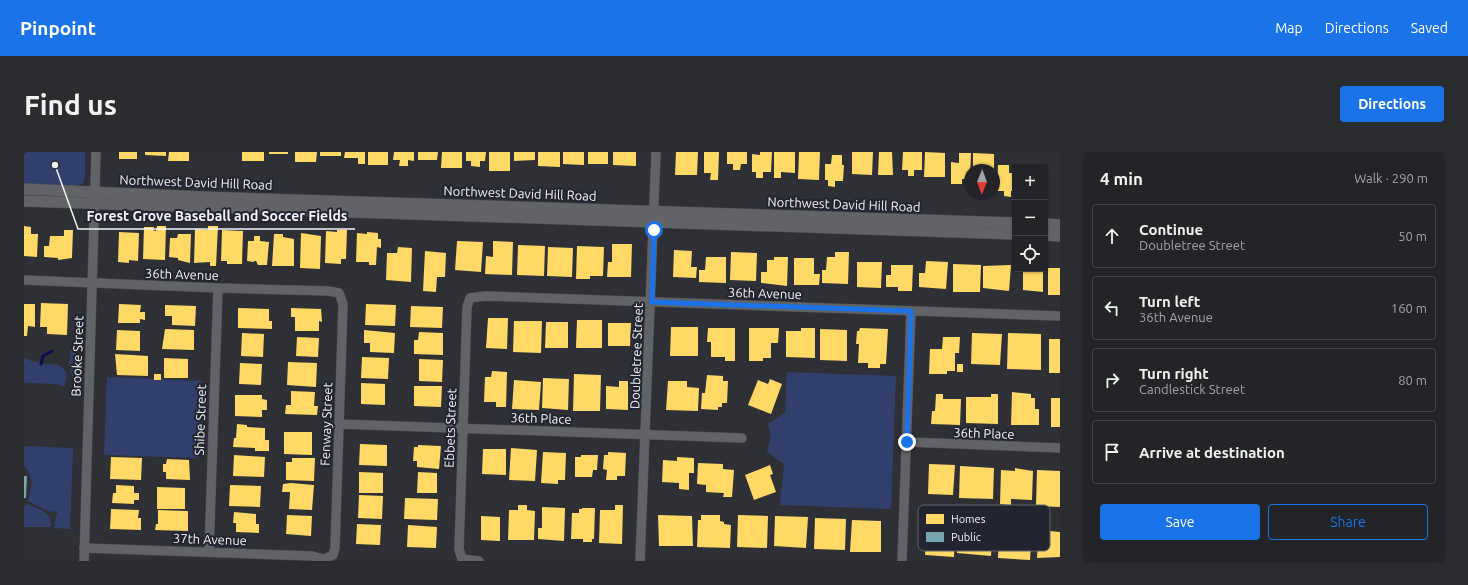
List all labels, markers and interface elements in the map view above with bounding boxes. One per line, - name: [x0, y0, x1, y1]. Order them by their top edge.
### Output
- text: Pinpoint: [20, 17, 96, 39]
- text: Map: [1275, 20, 1303, 36]
- text: Directions: [1325, 20, 1389, 36]
- text: Saved: [1411, 20, 1448, 36]
- button: Directions: [1340, 86, 1444, 122]
- text: Find us: [24, 89, 117, 120]
- north arrow: [964, 164, 1000, 200]
- map controls: [1012, 164, 1048, 272]
- button: +: [1012, 164, 1048, 200]
- text: 4 min: [1100, 169, 1143, 188]
- text: Walk · 290 m: [1354, 171, 1428, 185]
- street label: Northwest David Hill Road: [119, 172, 273, 192]
- street label: Northwest David Hill Road: [443, 183, 597, 203]
- street label: Northwest David Hill Road: [767, 194, 921, 214]
- button: −: [1012, 200, 1048, 236]
- callout: Forest Grove Baseball and Soccer Fields: [78, 203, 355, 229]
- text: Forest Grove Baseball and Soccer Fields: [87, 208, 348, 224]
- route start: [645, 221, 663, 239]
- text: Continue: [1139, 221, 1203, 238]
- icon: ahead: [1101, 225, 1123, 247]
- text: 50 m: [1398, 229, 1427, 243]
- button: locate: [1012, 236, 1048, 272]
- text: Doubletree Street: [1139, 238, 1245, 252]
- street label: 36th Avenue: [145, 266, 219, 282]
- street label: 36th Avenue: [728, 285, 802, 301]
- text: Turn left: [1139, 293, 1200, 310]
- icon: left: [1101, 297, 1123, 319]
- text: 160 m: [1391, 301, 1427, 315]
- street label: Doubletree Street: [627, 303, 645, 409]
- text: 36th Avenue: [1139, 310, 1213, 324]
- street label: Brooke Street: [69, 315, 85, 397]
- text: Turn right: [1139, 365, 1209, 382]
- icon: right: [1101, 369, 1123, 391]
- text: 80 m: [1398, 373, 1427, 387]
- street label: Fenway Street: [318, 382, 334, 466]
- text: Candlestick Street: [1139, 382, 1245, 396]
- street label: Shibe Street: [192, 384, 208, 456]
- street label: Ebbets Street: [442, 388, 458, 468]
- street label: 36th Place: [510, 410, 572, 426]
- street label: 36th Place: [953, 425, 1015, 441]
- route end: [898, 433, 916, 451]
- icon: arrive: [1101, 441, 1123, 463]
- text: Arrive at destination: [1139, 444, 1285, 461]
- button: Save: [1100, 504, 1260, 540]
- button: Share: [1268, 504, 1428, 540]
- legend: [918, 505, 1050, 551]
- text: Homes: [951, 513, 986, 525]
- street label: 37th Avenue: [173, 531, 247, 547]
- text: Public: [951, 531, 981, 543]

